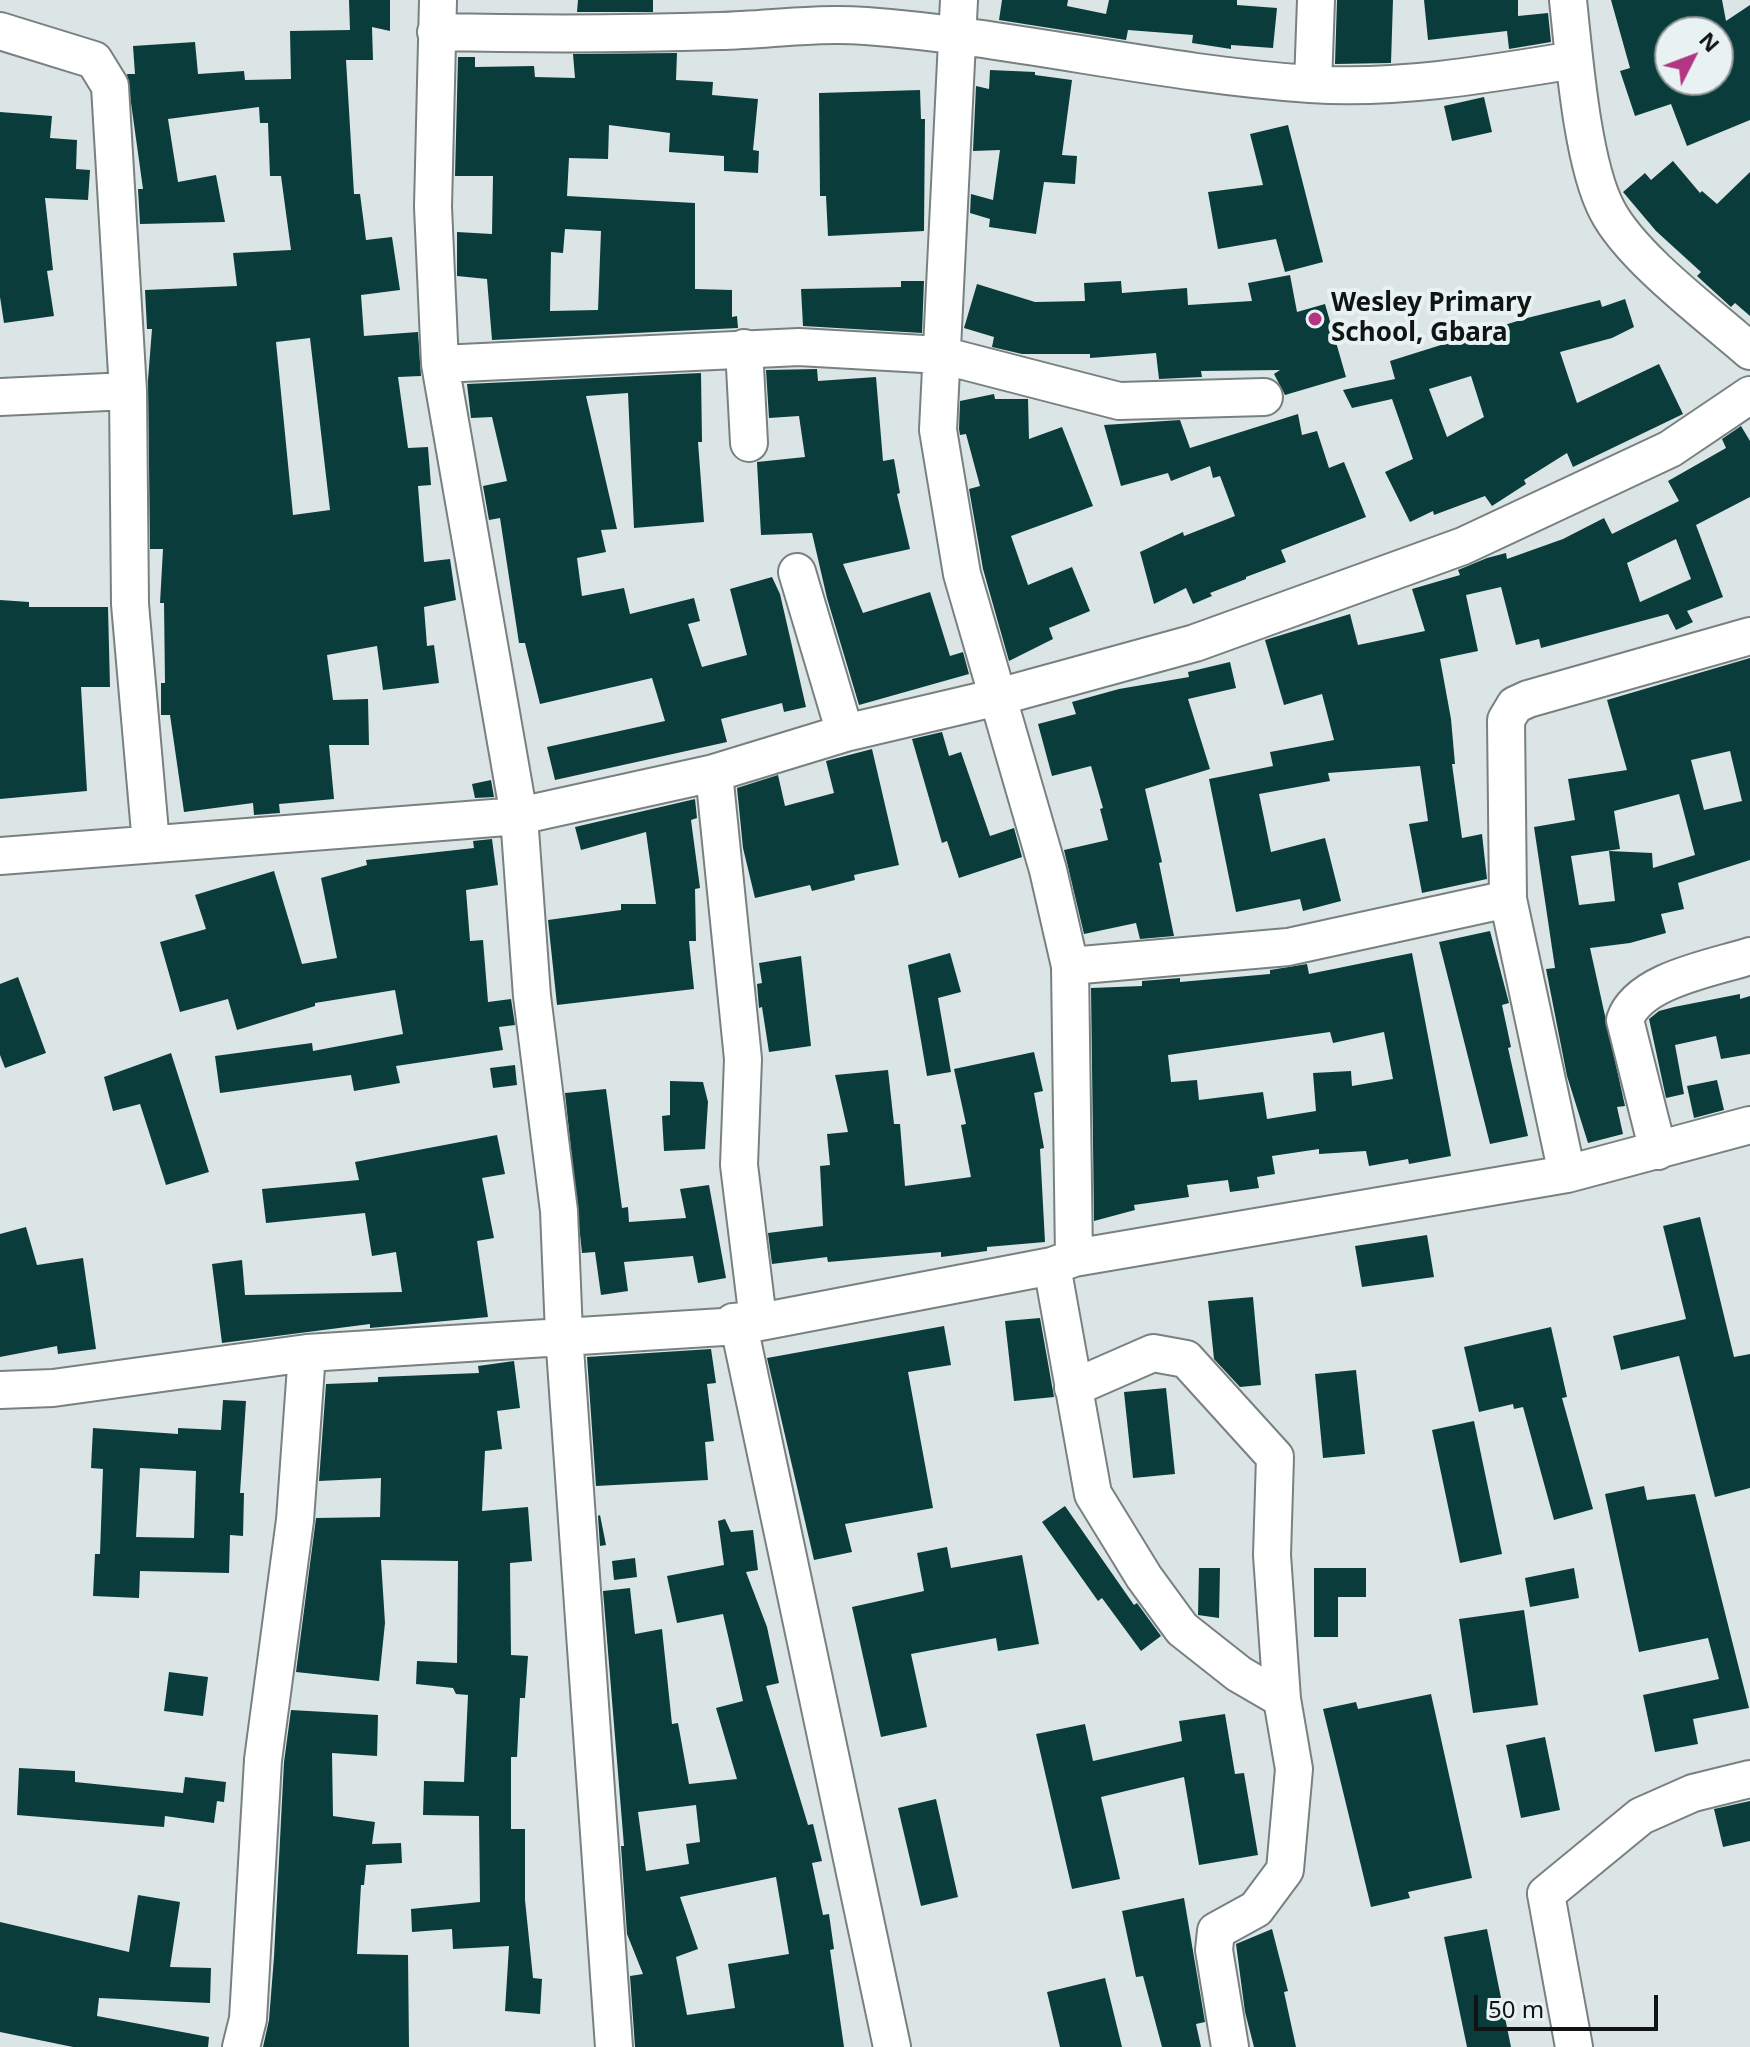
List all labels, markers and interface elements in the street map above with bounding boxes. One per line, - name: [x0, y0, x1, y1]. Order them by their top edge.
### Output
- north arrow: [1654, 16, 1734, 96]
- text: N: [1693, 25, 1727, 58]
- place label: Wesley Primary School, Gbara: [1331, 288, 1531, 350]
- marker: Wesley Primary School, Gbara: [1306, 310, 1324, 328]
- scale bar: [1478, 1979, 1662, 2029]
- text: 50 m: [1488, 1992, 1544, 2025]

